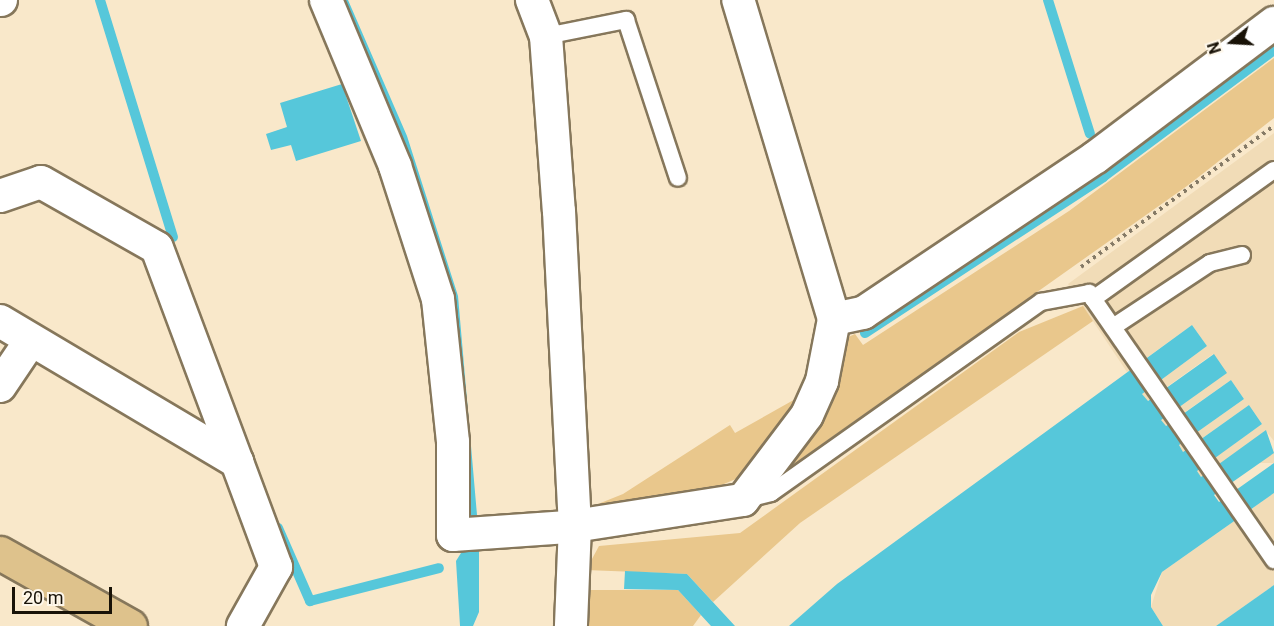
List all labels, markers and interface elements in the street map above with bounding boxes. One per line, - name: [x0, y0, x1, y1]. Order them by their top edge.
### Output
- north arrow: [1202, 12, 1262, 72]
- text: N: [1204, 39, 1225, 56]
- scale bar: [15, 575, 116, 613]
- text: 20 m: [23, 587, 63, 608]

